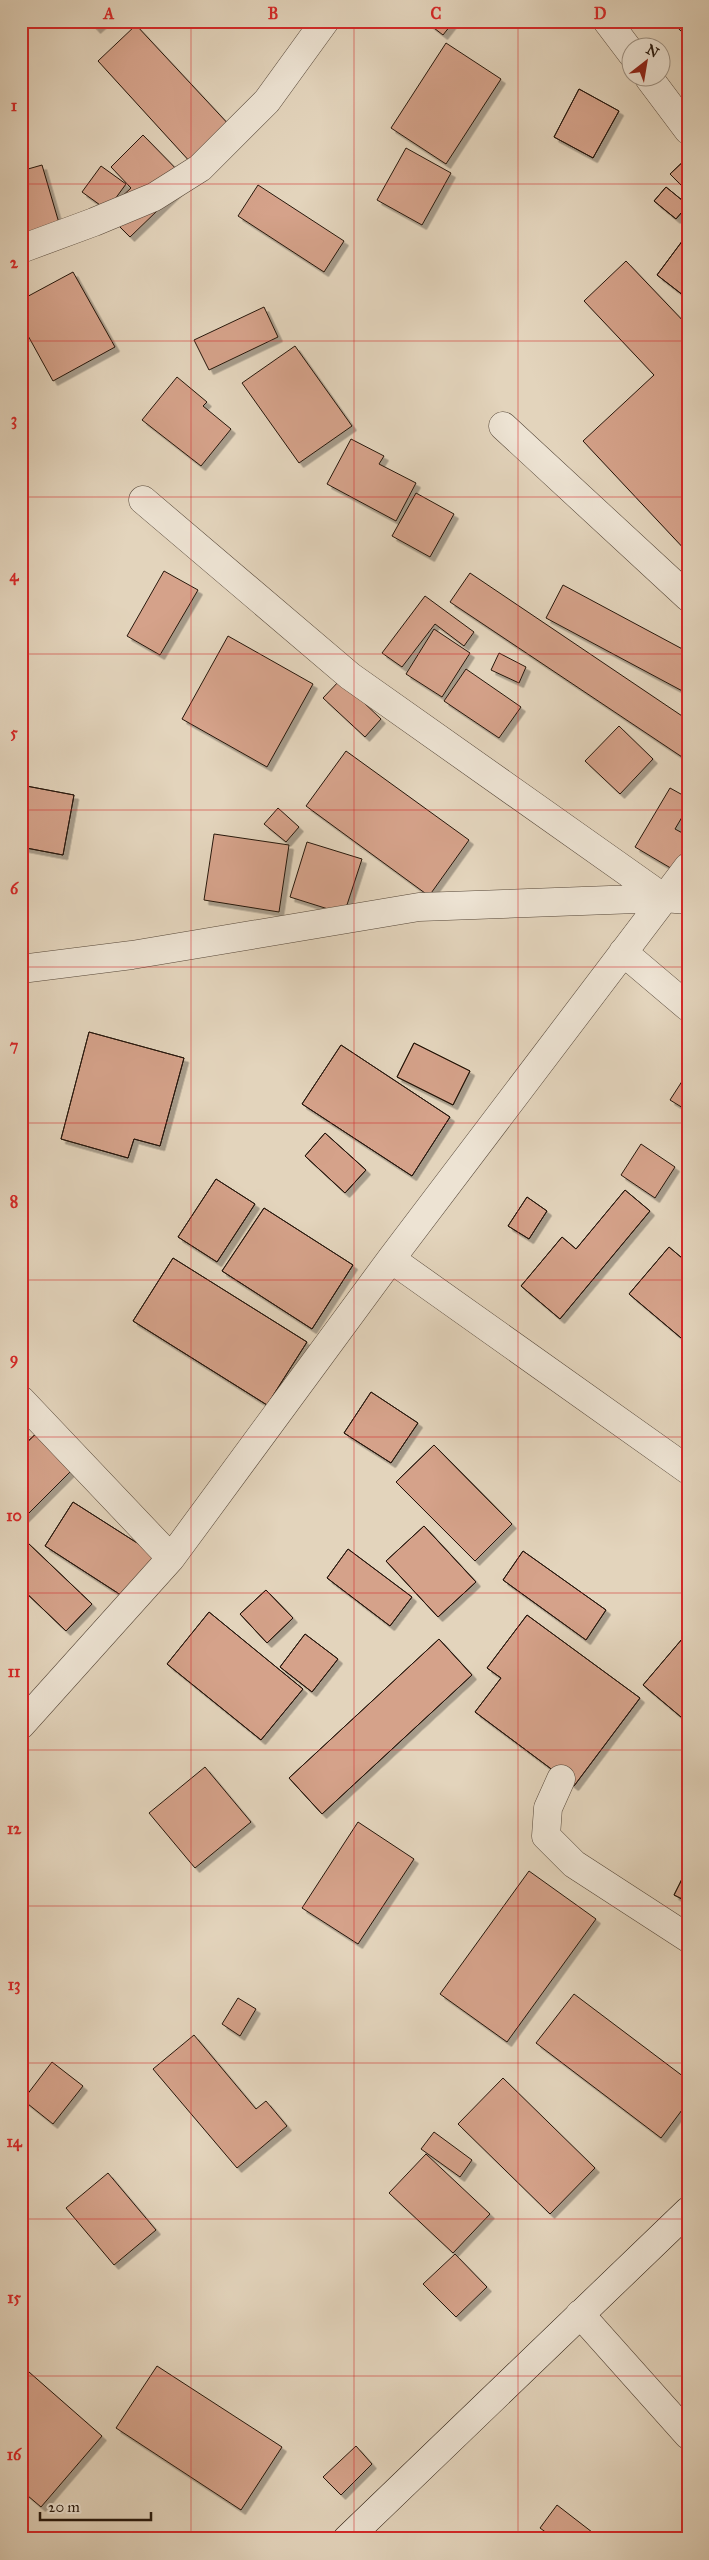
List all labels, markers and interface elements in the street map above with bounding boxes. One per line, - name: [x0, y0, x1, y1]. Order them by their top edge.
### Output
- text: A: [103, 4, 115, 23]
- text: B: [268, 4, 278, 23]
- text: C: [431, 4, 442, 23]
- text: D: [594, 4, 607, 23]
- north arrow: [622, 38, 672, 88]
- text: N: [643, 41, 662, 62]
- text: 1: [11, 96, 18, 115]
- text: 2: [10, 253, 19, 272]
- text: 3: [11, 410, 17, 430]
- text: 4: [10, 566, 20, 586]
- text: 5: [10, 723, 18, 742]
- text: 6: [10, 879, 19, 898]
- text: 7: [10, 1036, 19, 1055]
- text: 8: [10, 1192, 18, 1211]
- text: 9: [10, 1349, 18, 1369]
- text: 10: [6, 1506, 22, 1525]
- text: 11: [8, 1662, 21, 1681]
- text: 12: [7, 1819, 22, 1838]
- text: 13: [8, 1975, 20, 1995]
- text: 14: [6, 2132, 23, 2152]
- text: 15: [7, 2288, 21, 2307]
- text: 16: [7, 2445, 22, 2464]
- scale bar: [40, 2490, 151, 2522]
- text: 20 m: [48, 2498, 80, 2516]

